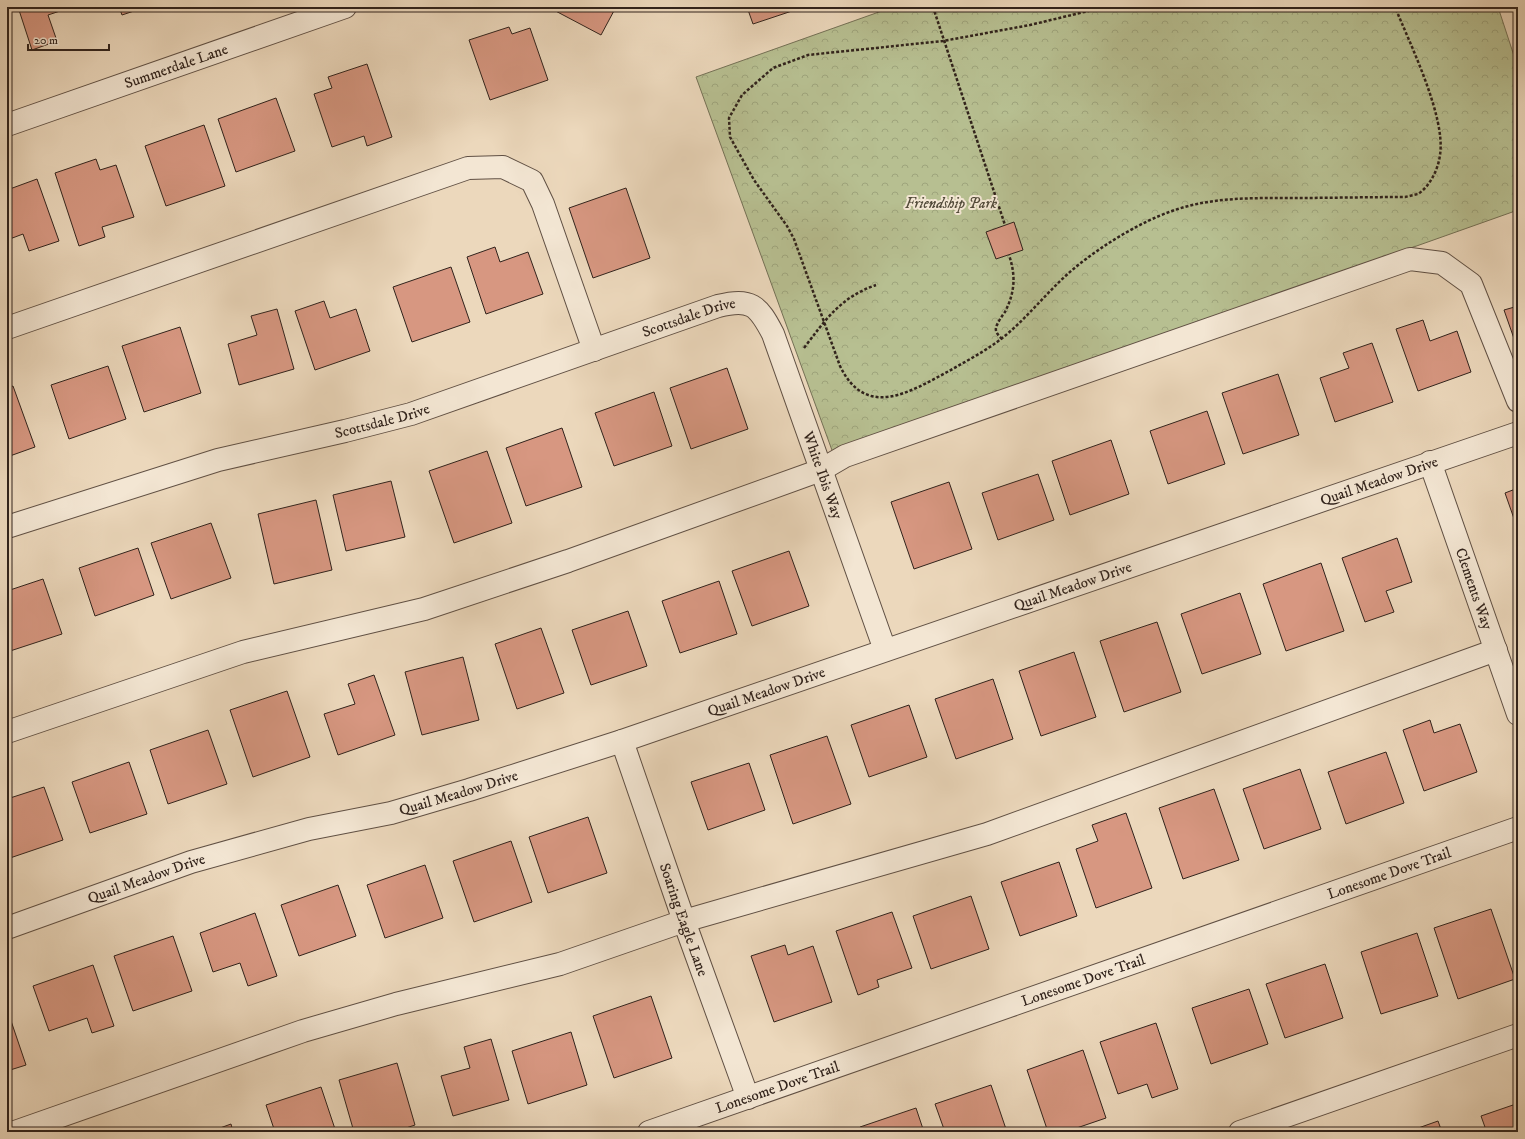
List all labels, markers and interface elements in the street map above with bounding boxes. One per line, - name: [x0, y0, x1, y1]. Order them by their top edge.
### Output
- scale bar: [28, 26, 109, 52]
- text: 20 m: [34, 33, 58, 48]
- street label: Summerdale Lane: [122, 40, 230, 93]
- park label: Friendship Park: [905, 194, 998, 213]
- street label: Scottsdale Drive: [640, 294, 737, 342]
- street label: Scottsdale Drive: [333, 399, 432, 443]
- street label: White Ibis Way: [798, 428, 847, 522]
- street label: Quail Meadow Drive: [1318, 452, 1441, 510]
- street label: Clements Way: [1451, 545, 1497, 633]
- street label: Quail Meadow Drive: [1011, 558, 1134, 616]
- street label: Quail Meadow Drive: [705, 663, 828, 721]
- street label: Quail Meadow Drive: [397, 766, 521, 820]
- street label: Lonesome Dove Trail: [1325, 843, 1454, 904]
- street label: Quail Meadow Drive: [85, 849, 207, 908]
- street label: Soaring Eagle Lane: [655, 861, 712, 979]
- street label: Lonesome Dove Trail: [1019, 950, 1148, 1011]
- street label: Lonesome Dove Trail: [713, 1057, 842, 1118]

